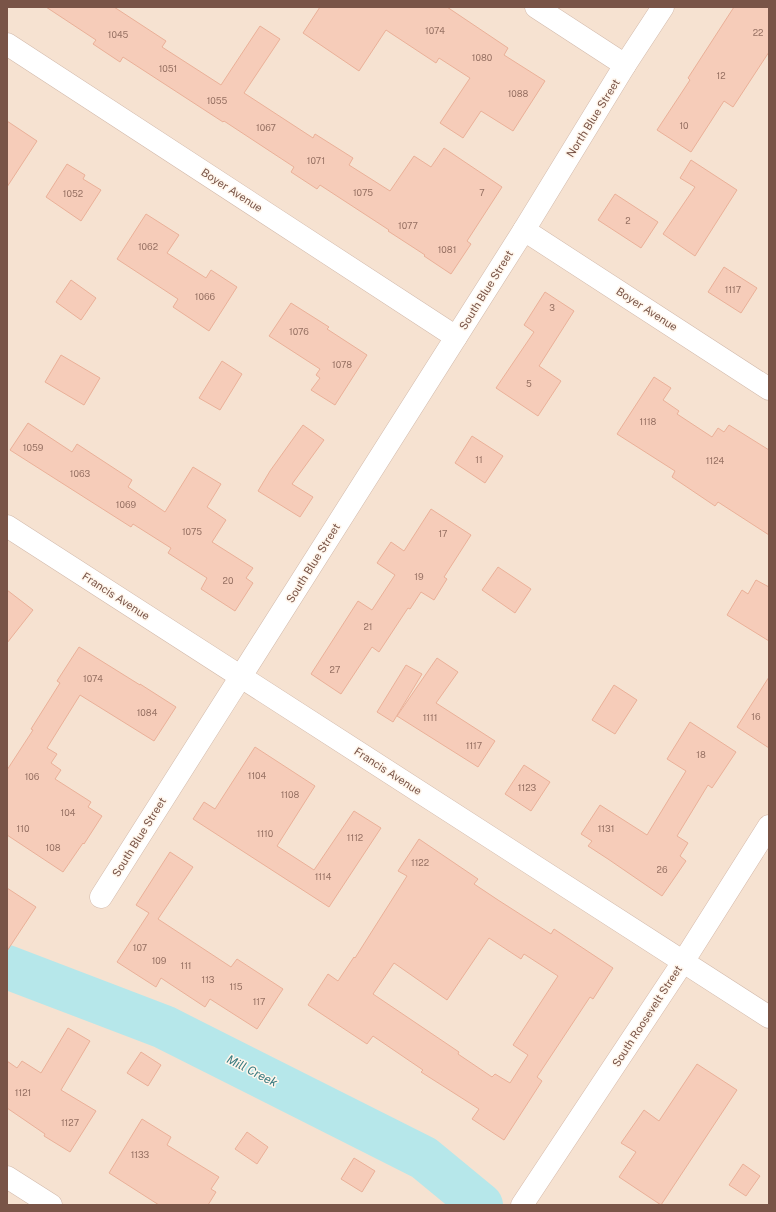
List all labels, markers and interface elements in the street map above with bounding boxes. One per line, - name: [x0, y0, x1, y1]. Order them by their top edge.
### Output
- house number: 1074: [425, 25, 445, 36]
- house number: 22: [753, 27, 763, 38]
- house number: 1045: [108, 29, 128, 40]
- house number: 1080: [472, 52, 493, 63]
- house number: 1051: [159, 63, 177, 74]
- house number: 12: [716, 70, 726, 81]
- street label: North Blue Street: [564, 77, 622, 159]
- house number: 1088: [508, 88, 529, 99]
- house number: 1055: [207, 95, 228, 106]
- house number: 10: [679, 120, 689, 131]
- house number: 1067: [256, 122, 276, 133]
- house number: 1071: [307, 155, 325, 166]
- street label: Boyer Avenue: [199, 166, 265, 214]
- house number: 1075: [353, 187, 373, 198]
- house number: 7: [479, 187, 485, 198]
- house number: 1052: [63, 188, 83, 199]
- house number: 2: [625, 215, 631, 226]
- house number: 1077: [398, 220, 418, 231]
- house number: 1062: [138, 241, 158, 252]
- house number: 1081: [438, 244, 456, 255]
- street label: South Blue Street: [457, 248, 515, 332]
- house number: 1117: [725, 284, 741, 295]
- street label: Boyer Avenue: [614, 285, 680, 333]
- house number: 1066: [195, 291, 216, 302]
- house number: 3: [549, 302, 555, 313]
- house number: 1076: [289, 326, 309, 337]
- house number: 1078: [332, 359, 352, 370]
- house number: 5: [526, 378, 532, 389]
- house number: 1118: [640, 416, 657, 427]
- house number: 1059: [23, 442, 44, 453]
- house number: 11: [475, 454, 483, 465]
- house number: 1124: [706, 455, 725, 466]
- house number: 1063: [70, 468, 90, 479]
- house number: 1069: [116, 499, 137, 510]
- street label: South Blue Street: [284, 521, 342, 605]
- house number: 1075: [182, 526, 202, 537]
- house number: 17: [438, 528, 448, 539]
- street label: Francis Avenue: [80, 570, 152, 622]
- house number: 19: [414, 571, 424, 582]
- house number: 20: [223, 575, 234, 586]
- house number: 21: [363, 621, 373, 632]
- house number: 27: [330, 664, 340, 675]
- house number: 1074: [83, 673, 103, 684]
- house number: 1084: [137, 707, 158, 718]
- house number: 16: [751, 711, 761, 722]
- house number: 1111: [423, 712, 437, 723]
- house number: 1117: [466, 740, 482, 751]
- street label: Francis Avenue: [352, 745, 424, 797]
- house number: 18: [696, 749, 706, 760]
- house number: 1104: [248, 770, 267, 781]
- house number: 106: [25, 771, 40, 782]
- house number: 1123: [518, 782, 537, 793]
- house number: 1108: [281, 789, 299, 800]
- street label: South Blue Street: [110, 795, 168, 879]
- house number: 104: [61, 807, 76, 818]
- house number: 110: [17, 823, 30, 834]
- house number: 1131: [598, 823, 614, 834]
- house number: 1110: [257, 828, 274, 839]
- house number: 1112: [347, 832, 363, 843]
- house number: 108: [46, 842, 61, 853]
- house number: 1122: [411, 857, 429, 868]
- house number: 26: [657, 864, 668, 875]
- house number: 1114: [315, 871, 332, 882]
- house number: 107: [133, 942, 147, 953]
- house number: 109: [152, 955, 167, 966]
- house number: 111: [181, 960, 192, 971]
- street label: South Roosevelt Street: [610, 963, 684, 1069]
- house number: 113: [202, 974, 215, 985]
- house number: 115: [229, 981, 243, 992]
- house number: 117: [253, 996, 265, 1007]
- water label: Mill Creek: [224, 1052, 280, 1090]
- house number: 1121: [15, 1087, 31, 1098]
- house number: 1127: [61, 1117, 79, 1128]
- house number: 1133: [131, 1149, 150, 1160]

